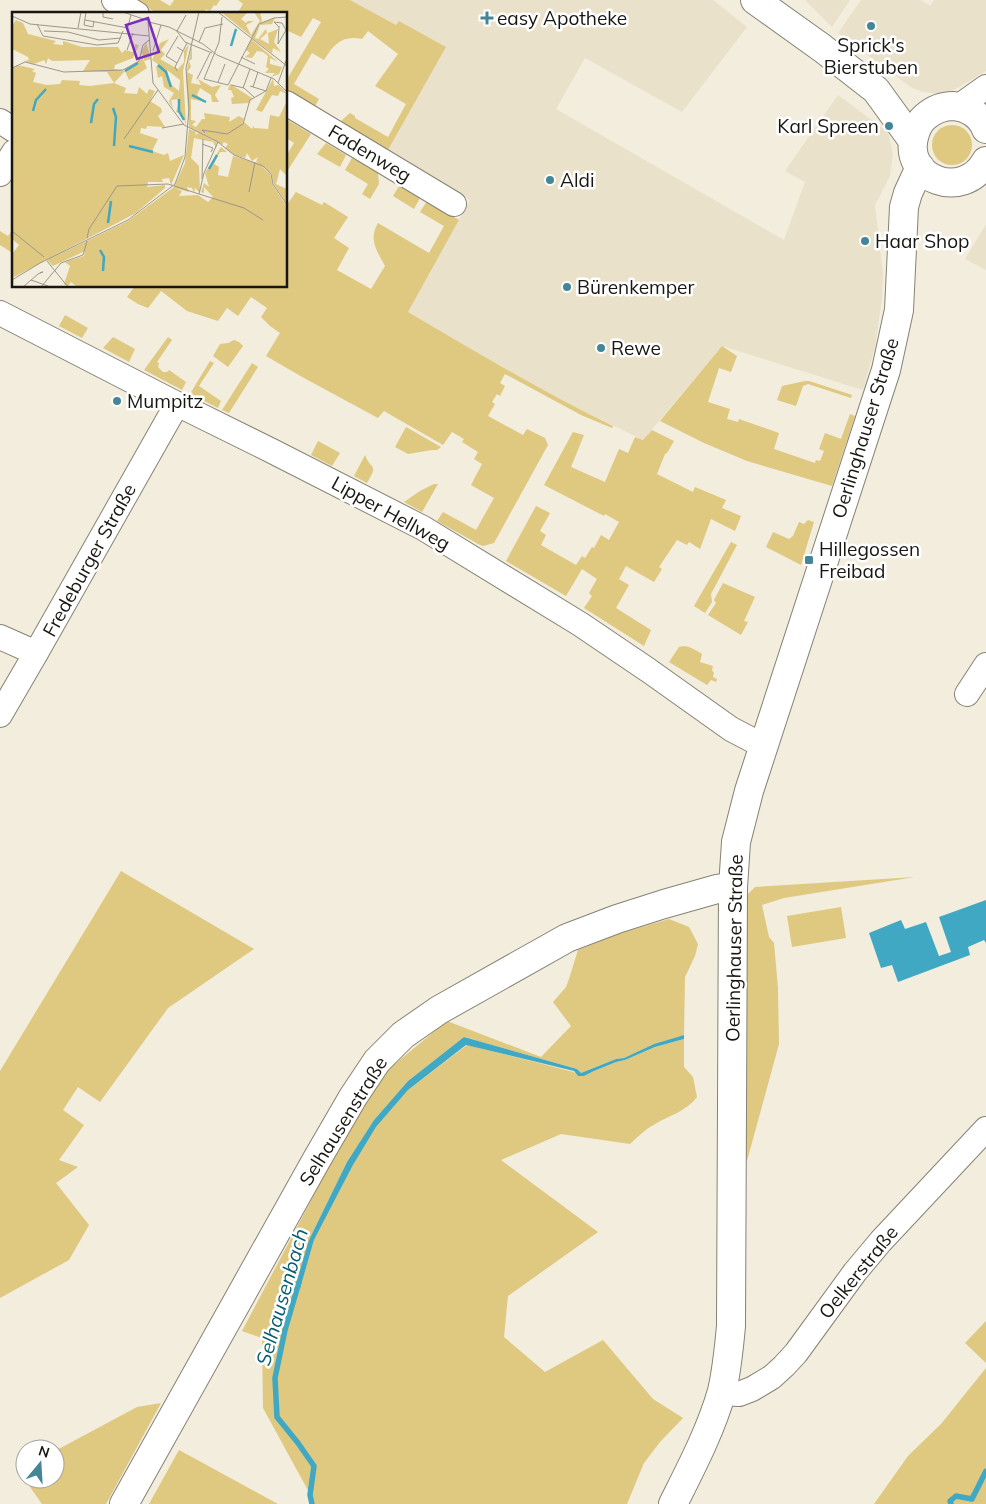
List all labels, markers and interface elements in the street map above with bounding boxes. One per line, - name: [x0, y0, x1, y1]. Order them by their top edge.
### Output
- place label: easy Apotheke: [497, 6, 627, 30]
- inset map: [12, 12, 288, 288]
- marker: easy Apotheke: [481, 12, 493, 24]
- marker: Sprick's Bierstuben: [865, 20, 877, 32]
- place label: Sprick's Bierstuben: [824, 33, 918, 79]
- place label: Karl Spreen: [777, 114, 879, 138]
- street label: Fadenweg: [324, 119, 416, 187]
- marker: Karl Spreen: [883, 120, 895, 132]
- place label: Aldi: [560, 168, 594, 192]
- marker: Aldi: [544, 174, 556, 186]
- place label: Haar Shop: [875, 229, 969, 253]
- marker: Haar Shop: [859, 235, 871, 247]
- place label: Bürenkemper: [577, 275, 694, 299]
- marker: Bürenkemper: [561, 281, 573, 293]
- street label: Oerlinghauser Straße: [826, 335, 904, 521]
- place label: Rewe: [611, 336, 661, 360]
- marker: Rewe: [595, 342, 607, 354]
- place label: Mumpitz: [127, 389, 204, 413]
- marker: Mumpitz: [111, 395, 123, 407]
- street label: Lipper Hellweg: [327, 471, 455, 555]
- street label: Fredeburger Straße: [37, 479, 141, 641]
- place label: Hillegossen Freibad: [819, 537, 920, 583]
- marker: Hillegossen Freibad: [803, 554, 815, 566]
- street label: Oerlinghauser Straße: [720, 854, 748, 1042]
- street label: Selhausenstraße: [294, 1052, 392, 1190]
- street label: Oelkerstraße: [813, 1221, 903, 1323]
- water label: Selhausenbach: [250, 1225, 313, 1368]
- north arrow: [15, 1439, 65, 1489]
- text: N: [36, 1441, 52, 1462]

